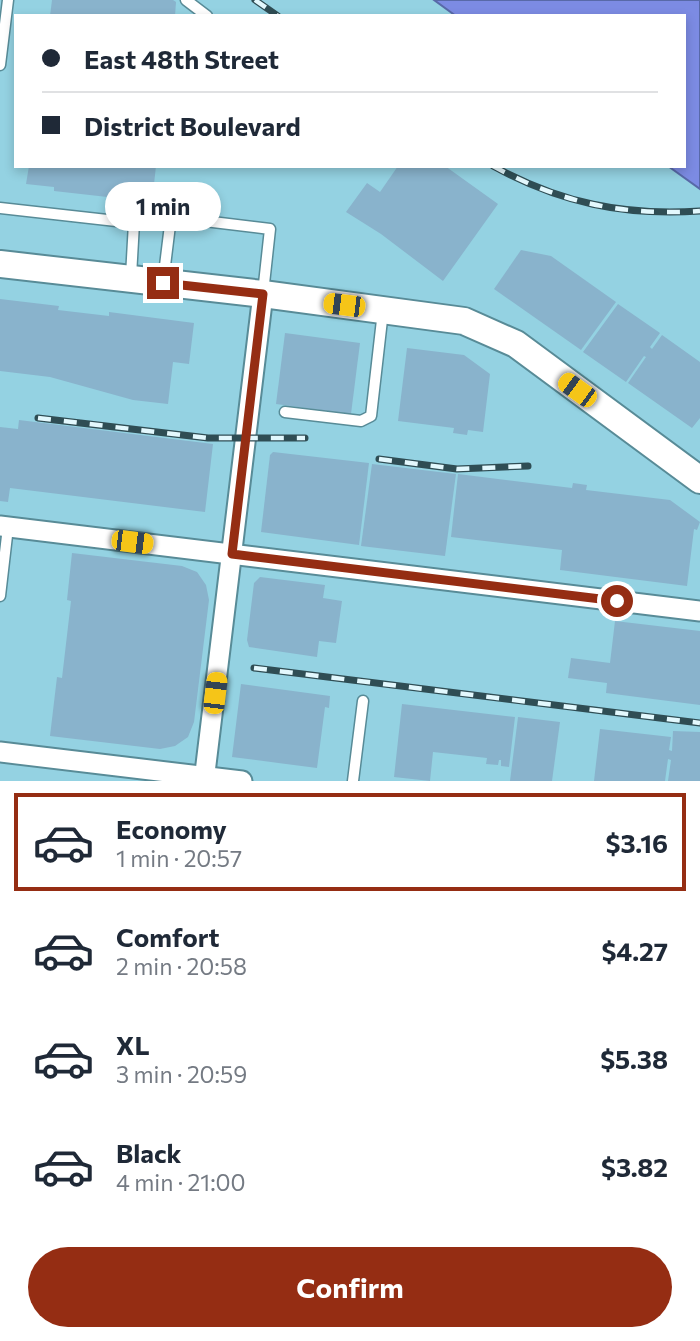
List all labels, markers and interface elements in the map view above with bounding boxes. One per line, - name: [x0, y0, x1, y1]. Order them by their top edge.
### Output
- text: East 48th Street: [84, 43, 279, 74]
- text: District Boulevard: [84, 110, 301, 141]
- callout: 1 min: [105, 182, 221, 230]
- text: 1 min: [136, 192, 190, 220]
- route end: [147, 267, 179, 299]
- car: [322, 292, 367, 318]
- car: [554, 369, 601, 411]
- car: [110, 529, 155, 555]
- route start: [601, 585, 633, 617]
- car: [203, 671, 228, 715]
- icon: car: [32, 811, 95, 874]
- text: Economy: [116, 813, 227, 844]
- text: $3.16: [606, 827, 668, 858]
- text: 1 min · 20:57: [116, 844, 242, 872]
- icon: car: [32, 919, 95, 982]
- text: Comfort: [116, 921, 219, 952]
- text: $4.27: [601, 935, 668, 966]
- text: 2 min · 20:58: [116, 952, 247, 980]
- icon: car: [32, 1027, 95, 1090]
- text: XL: [116, 1029, 150, 1060]
- text: $5.38: [600, 1043, 668, 1074]
- text: 3 min · 20:59: [116, 1060, 247, 1088]
- icon: car: [32, 1135, 95, 1198]
- text: Black: [116, 1137, 182, 1168]
- text: $3.82: [601, 1151, 668, 1182]
- text: 4 min · 21:00: [116, 1168, 246, 1196]
- button: Confirm: [28, 1247, 672, 1327]

